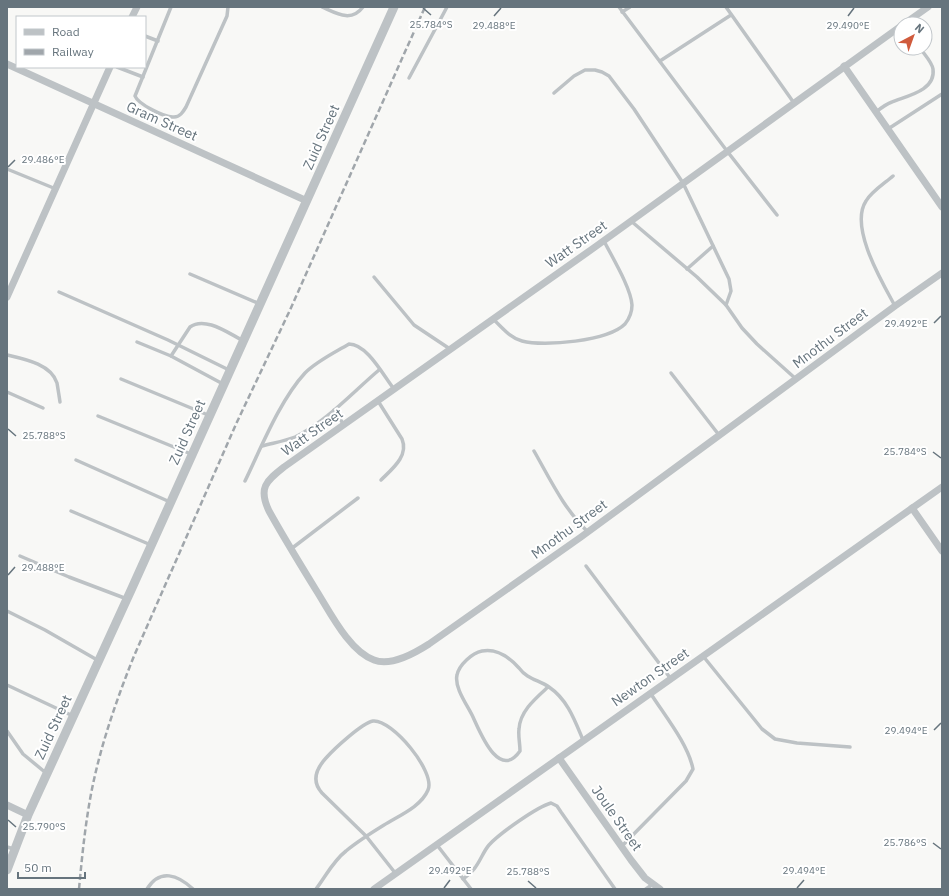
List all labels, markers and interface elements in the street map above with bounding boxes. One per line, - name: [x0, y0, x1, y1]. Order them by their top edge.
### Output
- legend: [16, 16, 146, 68]
- north arrow: [893, 16, 933, 56]
- text: 25.784°S: [409, 18, 453, 31]
- text: 29.488°E: [472, 19, 516, 32]
- text: 29.490°E: [826, 19, 870, 32]
- text: N: [912, 21, 927, 36]
- text: Road: [52, 24, 80, 39]
- text: Railway: [52, 44, 94, 59]
- street label: Gram Street: [124, 97, 201, 145]
- street label: Zuid Street: [299, 102, 343, 172]
- text: 29.486°E: [21, 153, 65, 166]
- street label: Watt Street: [542, 216, 610, 272]
- street label: Mnothu Street: [789, 304, 871, 372]
- text: 29.492°E: [884, 317, 928, 330]
- street label: Zuid Street: [165, 397, 209, 467]
- street label: Watt Street: [278, 404, 346, 460]
- text: 25.788°S: [22, 429, 66, 442]
- text: 25.784°S: [883, 445, 927, 458]
- street label: Mnothu Street: [527, 495, 611, 563]
- text: 29.488°E: [21, 561, 65, 574]
- street label: Newton Street: [608, 644, 692, 710]
- street label: Zuid Street: [30, 692, 76, 762]
- text: 29.494°E: [884, 724, 928, 737]
- street label: Joule Street: [588, 782, 646, 854]
- text: 25.790°S: [22, 820, 66, 833]
- text: 25.786°S: [883, 836, 927, 849]
- scale bar: [18, 854, 85, 880]
- text: 50 m: [24, 860, 52, 875]
- text: 29.492°E: [428, 864, 472, 877]
- text: 29.494°E: [782, 864, 826, 877]
- text: 25.788°S: [506, 865, 550, 878]

